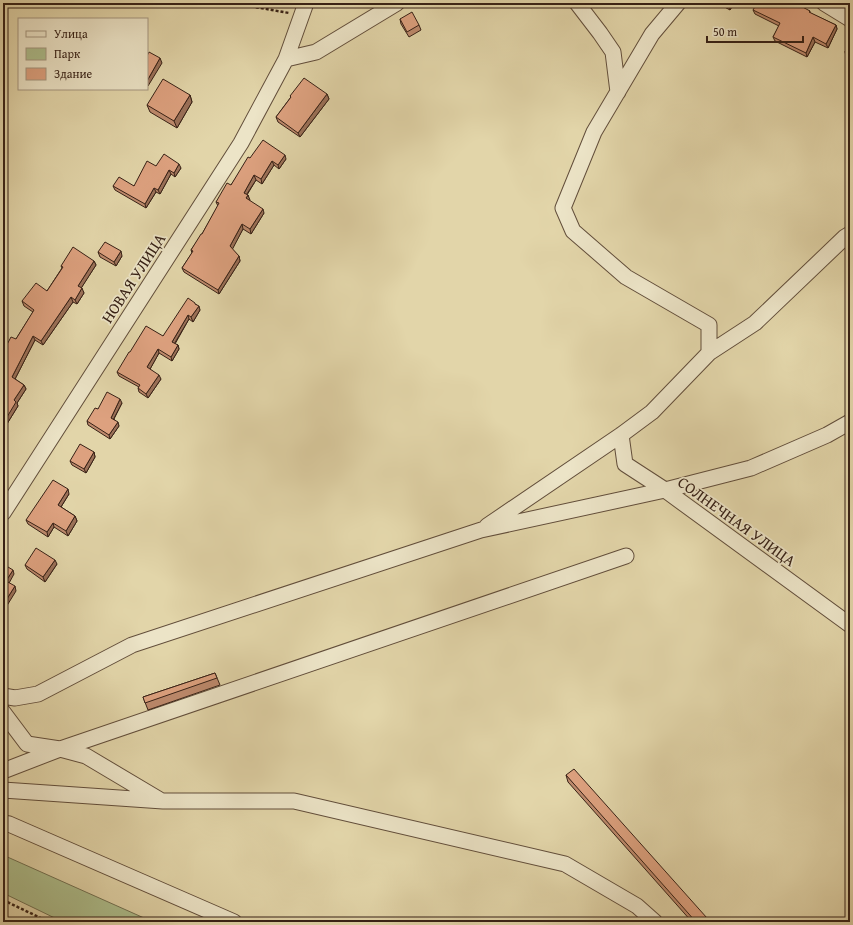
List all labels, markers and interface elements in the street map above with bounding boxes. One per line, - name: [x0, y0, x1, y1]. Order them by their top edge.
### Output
- legend: [18, 18, 148, 90]
- scale bar: [707, 18, 803, 44]
- text: 50 m: [713, 23, 737, 40]
- text: Улица: [54, 25, 88, 42]
- text: Парк: [54, 45, 81, 62]
- text: Здание: [54, 65, 93, 82]
- street label: НОВАЯ УЛИЦА: [95, 228, 171, 328]
- street label: СОЛНЕЧНАЯ УЛИЦА: [673, 470, 801, 572]

